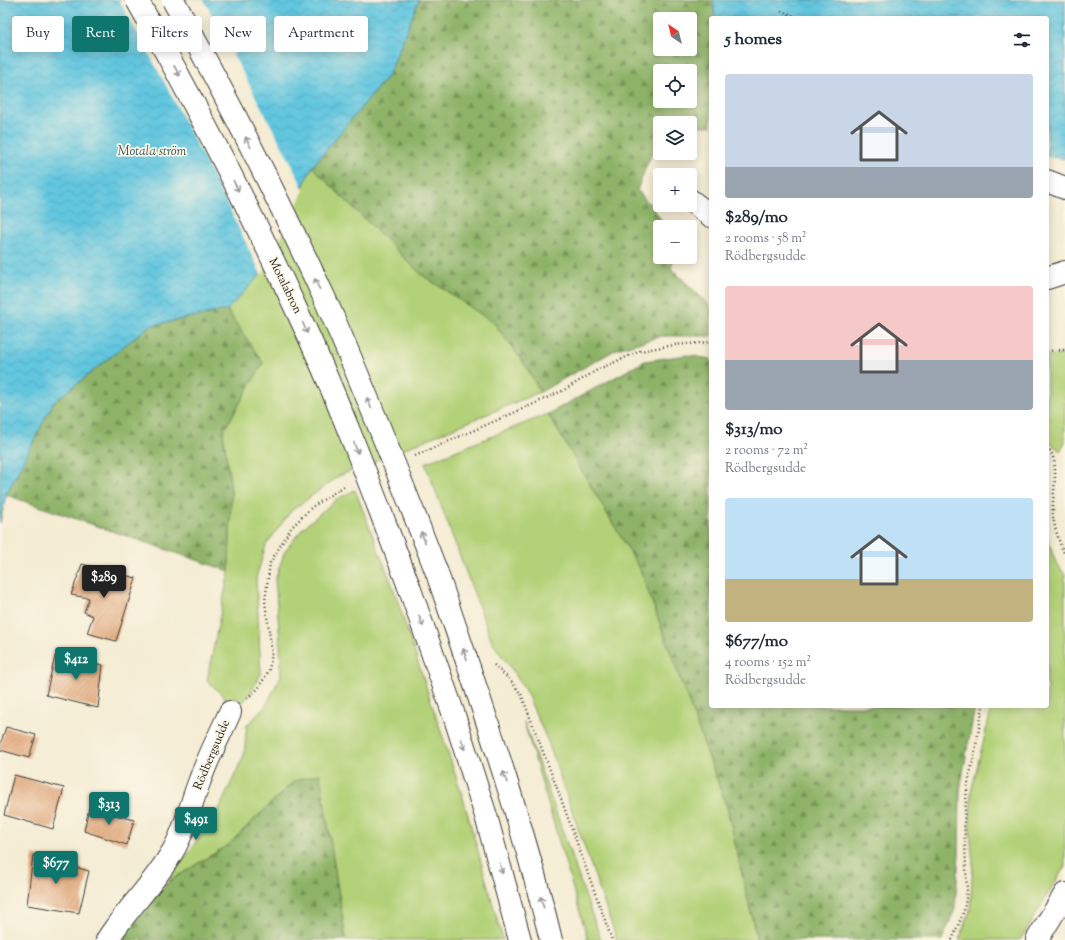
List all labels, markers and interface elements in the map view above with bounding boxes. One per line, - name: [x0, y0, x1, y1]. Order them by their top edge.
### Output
- north arrow: [653, 12, 697, 56]
- map controls: [653, 12, 697, 264]
- chip: Buy: [12, 16, 64, 52]
- chip: Rent: [72, 16, 129, 52]
- chip: Filters: [137, 16, 202, 52]
- chip: New: [210, 16, 266, 52]
- chip: Apartment: [274, 16, 368, 52]
- text: 5 homes: [725, 28, 782, 52]
- icon: filters: [1011, 29, 1033, 51]
- one-way arrow: [174, 64, 181, 76]
- button: locate: [653, 64, 697, 108]
- icon: home: [843, 100, 915, 172]
- button: layers: [653, 116, 697, 160]
- one-way arrow: [244, 136, 251, 148]
- water label: Motala ström: [118, 143, 187, 161]
- button: +: [653, 168, 697, 212]
- one-way arrow: [233, 180, 240, 192]
- text: $289/mo: [725, 206, 788, 230]
- button: −: [653, 220, 697, 264]
- text: 2 rooms · 58 m²: [725, 230, 806, 248]
- text: Rödbergsudde: [725, 248, 806, 266]
- street label: Motalabron: [264, 255, 306, 317]
- one-way arrow: [313, 278, 320, 290]
- icon: home: [843, 312, 915, 384]
- one-way arrow: [302, 322, 309, 334]
- one-way arrow: [365, 398, 373, 410]
- text: $313/mo: [725, 418, 783, 442]
- one-way arrow: [352, 442, 360, 454]
- text: 2 rooms · 72 m²: [725, 442, 808, 460]
- text: Rödbergsudde: [725, 460, 806, 478]
- icon: home: [843, 524, 915, 596]
- one-way arrow: [418, 531, 426, 543]
- pin: $289: [80, 565, 128, 599]
- text: $289: [91, 569, 117, 587]
- one-way arrow: [417, 614, 425, 626]
- text: $677/mo: [725, 630, 788, 654]
- pin: $412: [52, 647, 100, 681]
- one-way arrow: [460, 648, 468, 660]
- text: $412: [64, 651, 88, 669]
- text: 4 rooms · 152 m²: [725, 654, 811, 672]
- text: Rödbergsudde: [725, 672, 806, 690]
- street label: Rödbergsudde: [189, 717, 235, 793]
- one-way arrow: [460, 737, 468, 749]
- one-way arrow: [501, 771, 508, 784]
- pin: $313: [85, 792, 133, 826]
- text: $313: [98, 796, 120, 814]
- pin: $491: [172, 807, 220, 841]
- text: $491: [184, 811, 208, 829]
- pin: $677: [32, 851, 80, 885]
- text: $677: [43, 855, 69, 873]
- one-way arrow: [498, 861, 505, 874]
- one-way arrow: [538, 896, 545, 909]

